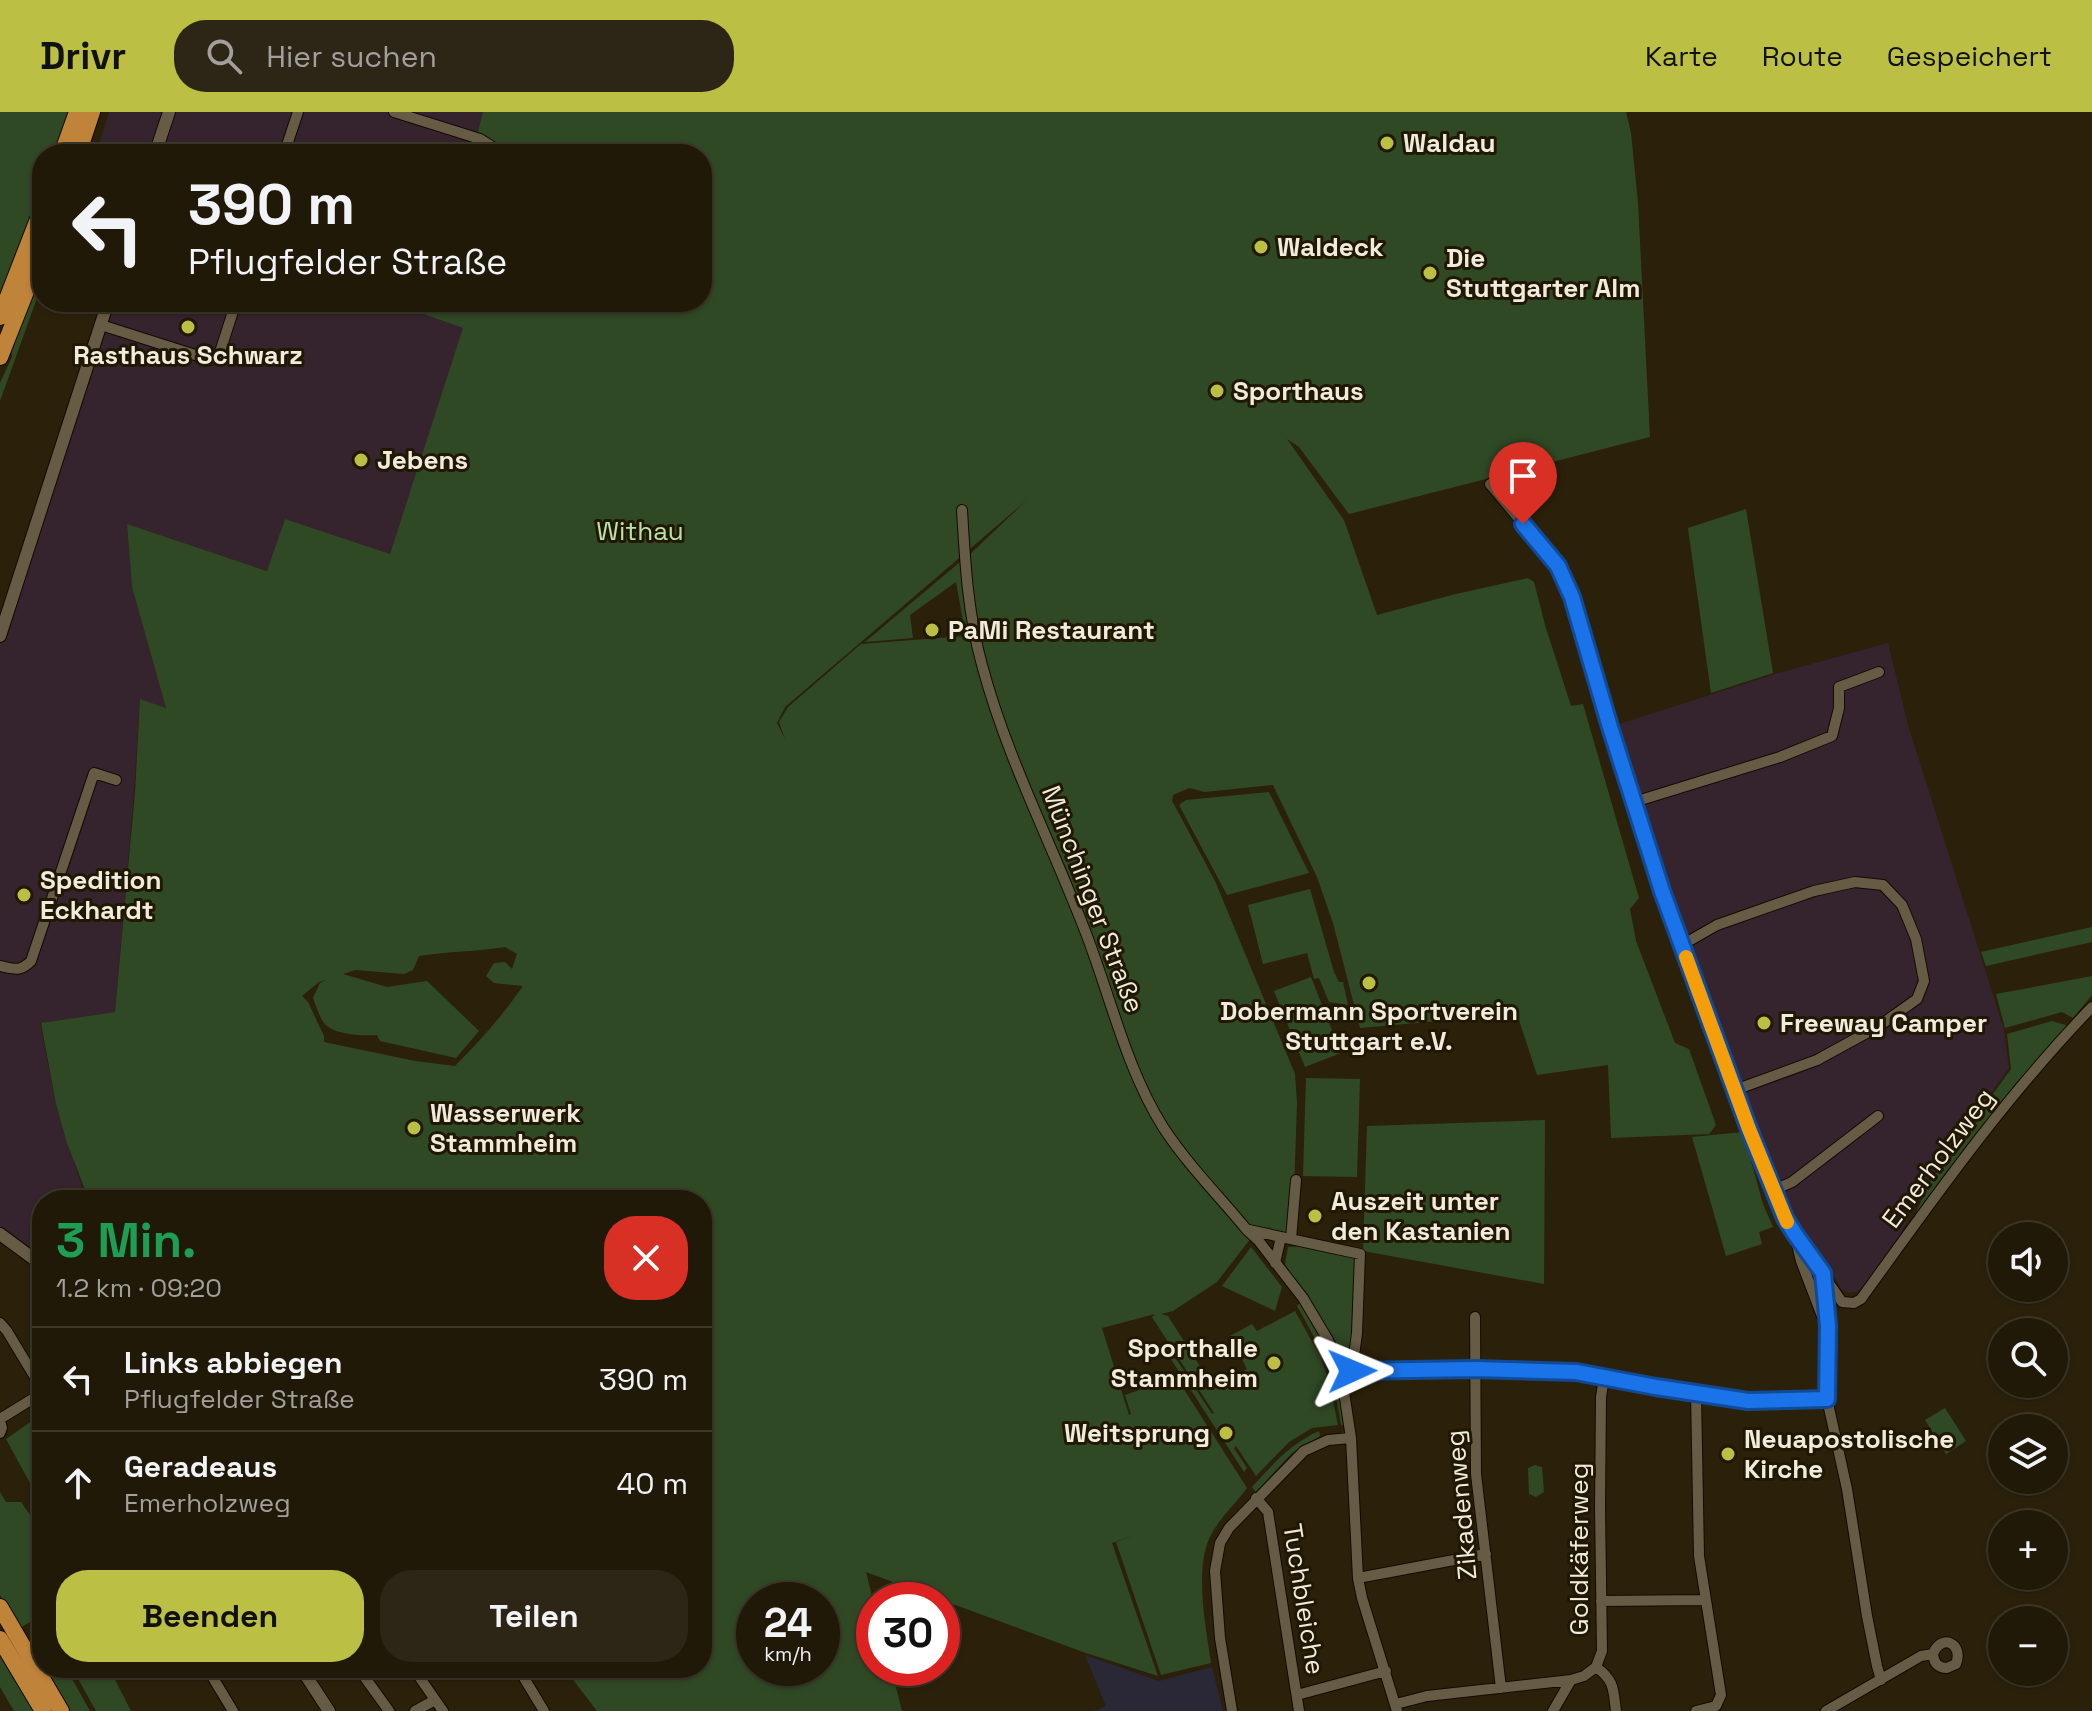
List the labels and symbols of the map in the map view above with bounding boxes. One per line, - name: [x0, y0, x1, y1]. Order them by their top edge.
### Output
- place label: Waldau: [1403, 126, 1495, 160]
- marker: Waldau: [1378, 134, 1396, 152]
- place label: Waldeck: [1277, 230, 1384, 264]
- marker: Waldeck: [1252, 238, 1270, 256]
- place label: Die Stuttgarter Alm: [1446, 241, 1640, 305]
- marker: Die Stuttgarter Alm: [1421, 264, 1439, 282]
- marker: Rasthaus Schwarz: [179, 318, 197, 336]
- place label: Rasthaus Schwarz: [73, 338, 303, 372]
- place label: Sporthaus: [1233, 374, 1364, 408]
- marker: Sporthaus: [1208, 382, 1226, 400]
- pin: [1489, 442, 1557, 524]
- place label: Jebens: [377, 443, 468, 477]
- marker: Jebens: [352, 451, 370, 469]
- park label: Withau: [596, 514, 684, 548]
- place label: PaMi Restaurant: [948, 613, 1155, 647]
- marker: PaMi Restaurant: [923, 621, 941, 639]
- street label: Münchinger Straße: [1034, 781, 1152, 1017]
- place label: Spedition Eckhardt: [40, 863, 162, 927]
- marker: Spedition Eckhardt: [15, 886, 33, 904]
- marker: Dobermann Sportverein Stuttgart e.V.: [1360, 974, 1378, 992]
- place label: Dobermann Sportverein Stuttgart e.V.: [1220, 994, 1518, 1058]
- place label: Freeway Camper: [1780, 1006, 1987, 1040]
- marker: Freeway Camper: [1755, 1014, 1773, 1032]
- street label: Emerholzweg: [1874, 1081, 2002, 1235]
- place label: Wasserwerk Stammheim: [430, 1096, 581, 1160]
- marker: Wasserwerk Stammheim: [405, 1119, 423, 1137]
- place label: Auszeit unter den Kastanien: [1331, 1184, 1511, 1248]
- marker: Auszeit unter den Kastanien: [1306, 1207, 1324, 1225]
- position arrow: [1310, 1329, 1394, 1413]
- place label: Sporthalle Stammheim: [1111, 1331, 1258, 1395]
- marker: Sporthalle Stammheim: [1265, 1354, 1283, 1372]
- place label: Weitsprung: [1064, 1416, 1210, 1450]
- place label: Neuapostolische Kirche: [1744, 1422, 1954, 1486]
- marker: Weitsprung: [1217, 1424, 1235, 1442]
- street label: Zikadenweg: [1438, 1429, 1484, 1581]
- marker: Neuapostolische Kirche: [1719, 1445, 1737, 1463]
- street label: Goldkäferweg: [1562, 1463, 1596, 1635]
- street label: Tuchbleiche: [1275, 1521, 1333, 1677]
- speed limit sign: 30: [856, 1582, 960, 1686]

